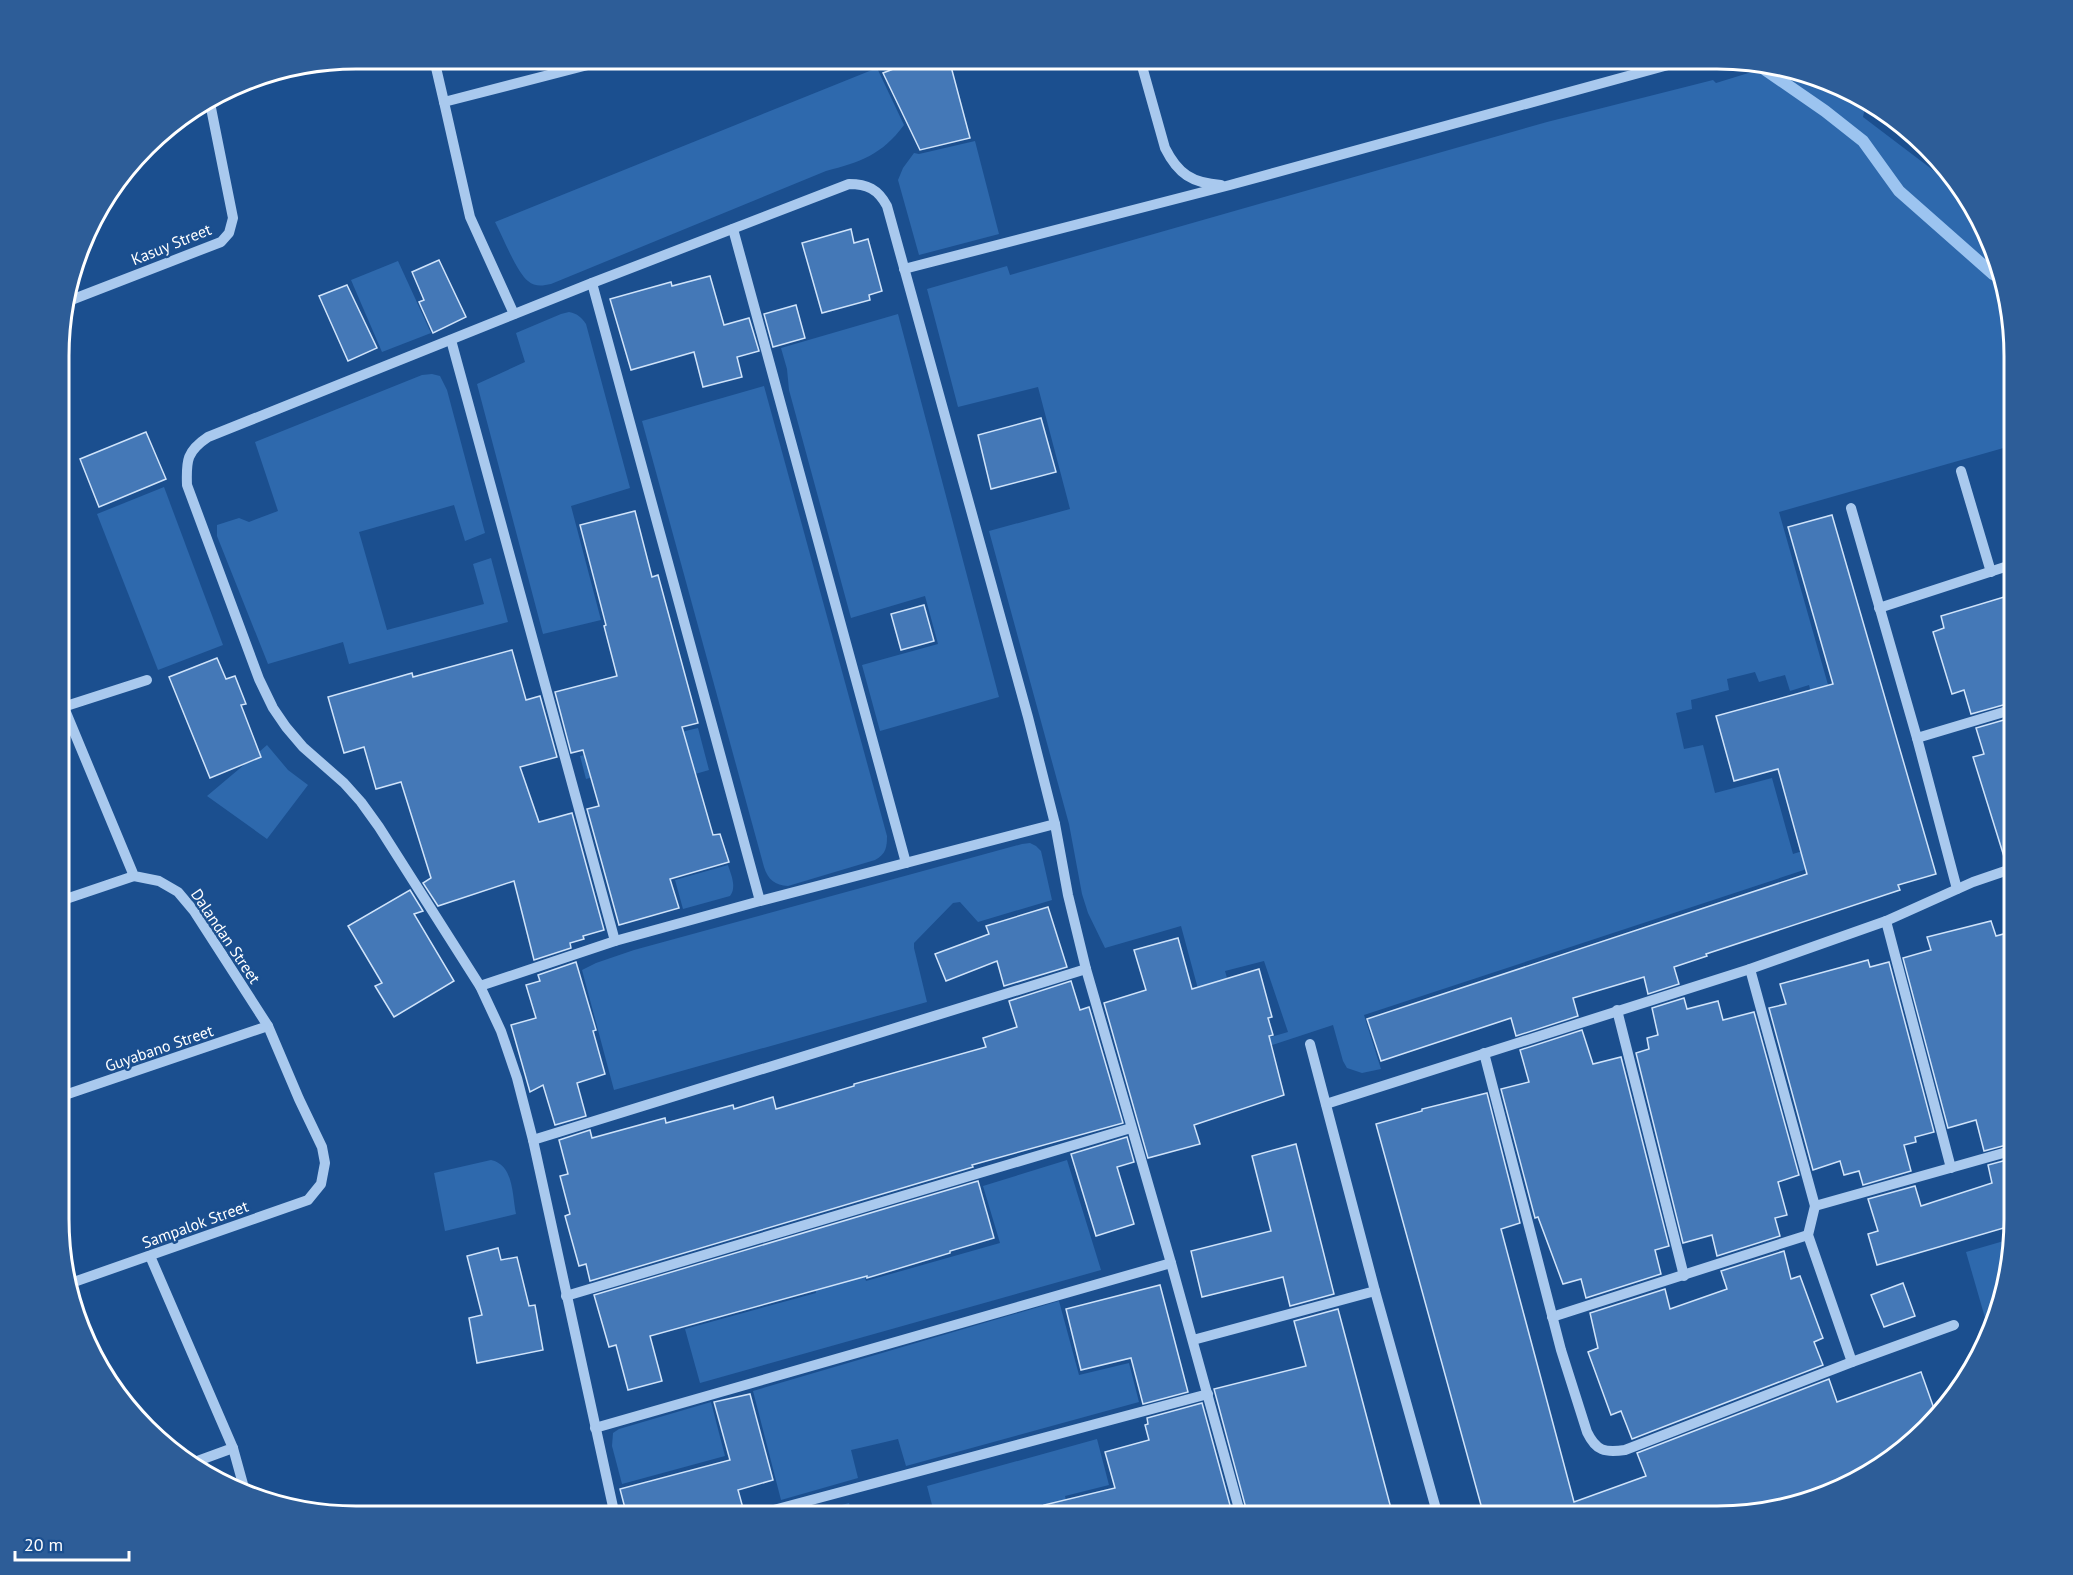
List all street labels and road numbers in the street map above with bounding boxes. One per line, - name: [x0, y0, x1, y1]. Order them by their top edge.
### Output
- street label: Kasuy Street: [128, 219, 215, 269]
- street label: Dalandan Street: [187, 885, 265, 988]
- street label: Guyabano Street: [102, 1020, 216, 1076]
- street label: Sampalok Street: [139, 1195, 251, 1252]

